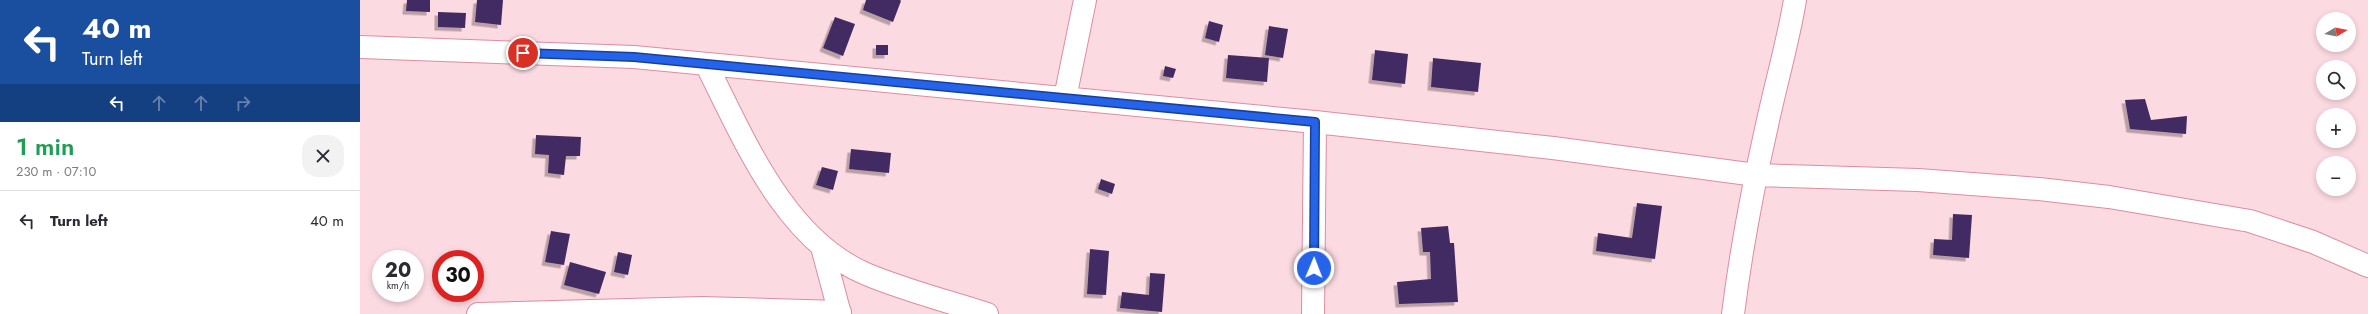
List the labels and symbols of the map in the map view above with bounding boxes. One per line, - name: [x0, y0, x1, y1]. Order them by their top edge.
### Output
- north arrow: [2316, 12, 2356, 52]
- pin: [506, 36, 540, 70]
- position arrow: [1293, 247, 1335, 289]
- speed limit sign: 30: [432, 250, 484, 302]

